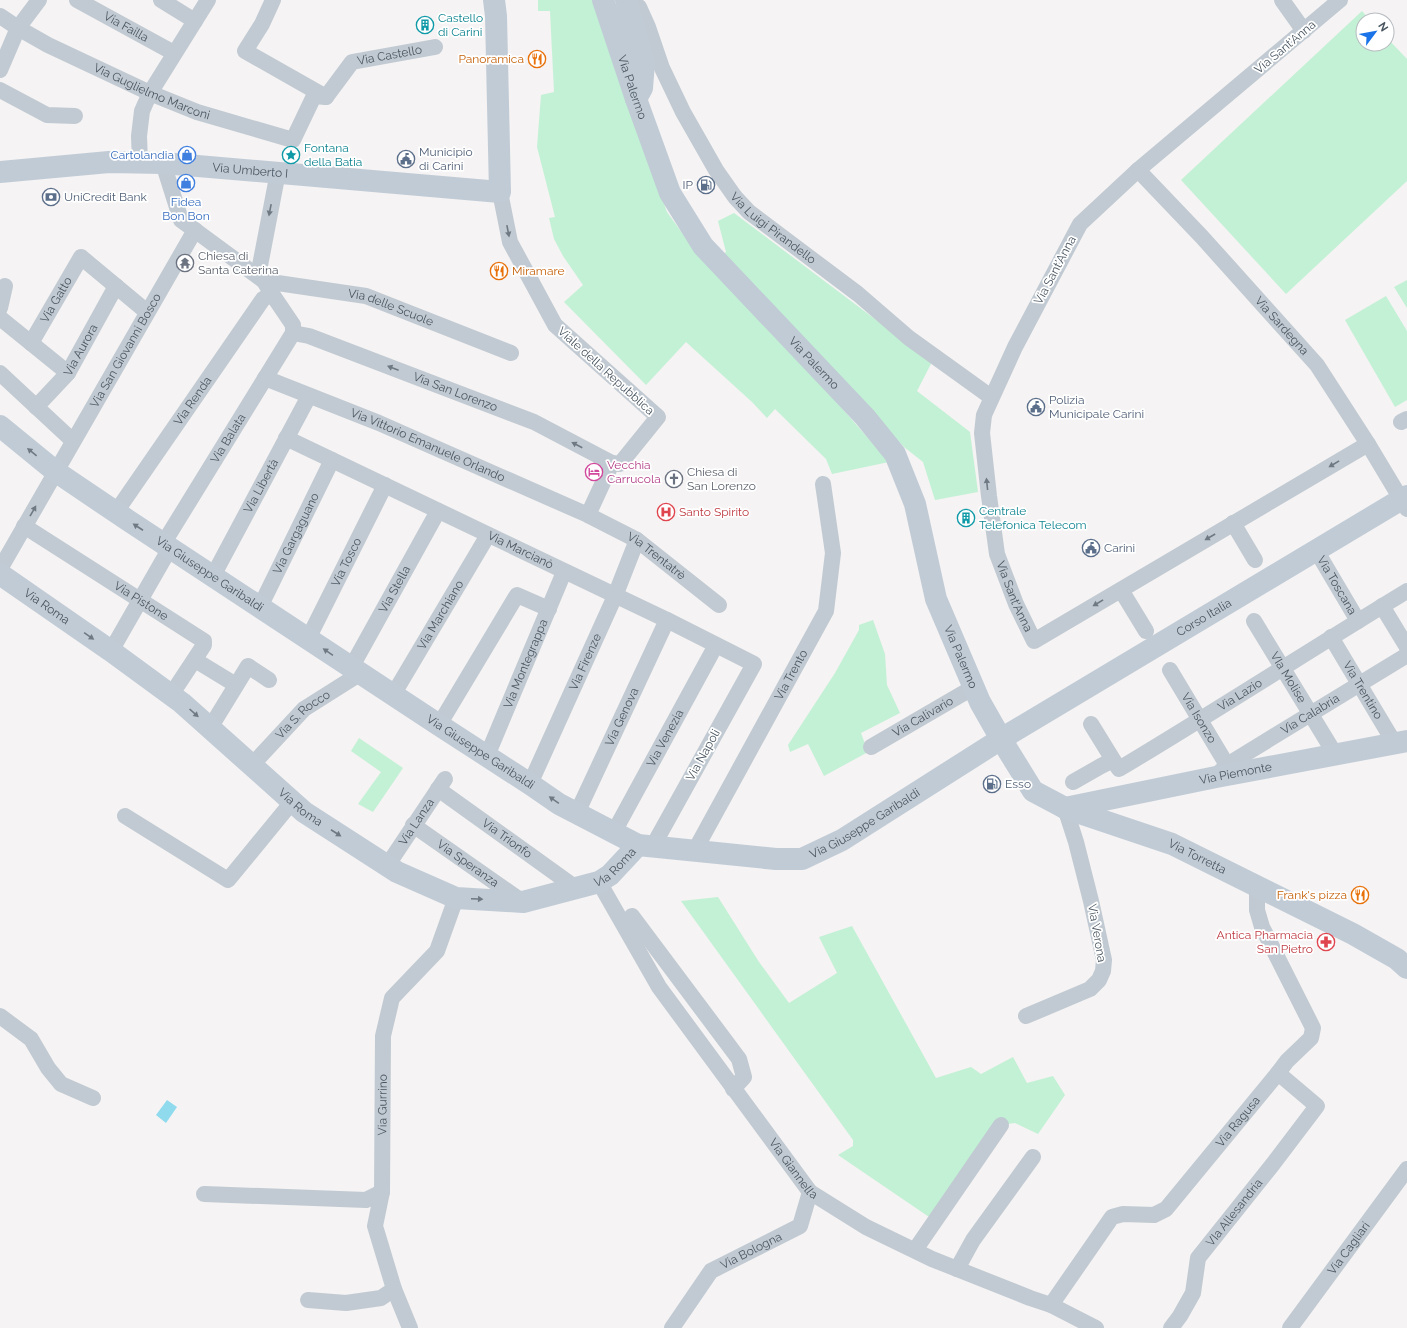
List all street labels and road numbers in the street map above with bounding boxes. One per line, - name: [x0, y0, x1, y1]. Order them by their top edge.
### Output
- street label: Via Failla: [101, 9, 151, 45]
- street label: Via Sant'Anna: [1252, 17, 1318, 77]
- street label: Via Castello: [356, 43, 423, 68]
- street label: Via Palermo: [615, 53, 650, 121]
- street label: Via Guglielmo Marconi: [91, 60, 212, 122]
- street label: Via Umberto I: [212, 160, 289, 181]
- street label: Via Luigi Pirandello: [727, 189, 819, 267]
- street label: Via Sant'Anna: [1031, 233, 1079, 307]
- street label: Via Gatto: [37, 274, 75, 325]
- street label: Via delle Scuole: [347, 286, 435, 329]
- street label: Via San Giovanni Bosco: [87, 291, 164, 410]
- street label: Via Sardegna: [1252, 294, 1312, 358]
- street label: Via Aurora: [61, 322, 101, 378]
- street label: Viale della Repubblica: [555, 324, 657, 418]
- street label: Via Palermo: [786, 334, 842, 392]
- street label: Via San Lorenzo: [411, 369, 500, 414]
- street label: Via Renda: [171, 374, 214, 428]
- street label: Via Vittorio Emanuele Orlando: [349, 405, 507, 485]
- street label: Via Balata: [208, 411, 249, 466]
- street label: Via Libertà: [241, 457, 281, 515]
- street label: Via Gargaguano: [270, 490, 322, 576]
- street label: Via Marcianò: [485, 528, 556, 572]
- street label: Via Trentatrè: [625, 529, 688, 583]
- street label: Via Giuseppe Garibaldi: [153, 534, 266, 615]
- street label: Via Tosco: [328, 535, 364, 589]
- street label: Via Toscana: [1314, 553, 1360, 617]
- street label: Via Sant'Anna: [993, 559, 1035, 634]
- street label: Via Stella: [376, 563, 413, 615]
- street label: Via Pistone: [111, 578, 171, 623]
- street label: Via Marchiano: [414, 578, 466, 652]
- street label: Via Roma: [21, 586, 72, 627]
- street label: Corso Italia: [1174, 596, 1234, 639]
- street label: Via Montegrappa: [501, 617, 550, 710]
- street label: Via Palermo: [941, 623, 980, 690]
- street label: Via Firenze: [566, 631, 604, 693]
- street label: Via Trento: [772, 647, 810, 702]
- street label: VIa Molise: [1268, 649, 1309, 705]
- street label: Via Trentino: [1340, 659, 1386, 722]
- street label: Via Lazio: [1215, 676, 1265, 714]
- street label: Via Genova: [602, 686, 641, 748]
- street label: Via S. Rocco: [273, 687, 333, 742]
- street label: Via Isonzo: [1178, 690, 1219, 746]
- street label: Via Calabria: [1278, 691, 1342, 737]
- street label: Via Calivario: [890, 694, 956, 740]
- street label: Via Venezia: [644, 707, 687, 769]
- street label: Via Giuseppe Garibaldi: [424, 712, 537, 792]
- street label: Via Napoli: [683, 727, 723, 783]
- street label: Via Piemonte: [1198, 760, 1273, 787]
- street label: Via Roma: [275, 785, 325, 829]
- street label: Via Giuseppe Garibaldi: [807, 785, 922, 861]
- street label: Via Lanza: [396, 796, 437, 848]
- street label: Via Trionfo: [479, 816, 535, 861]
- street label: Via Torretta: [1166, 836, 1229, 877]
- street label: Via Speranza: [434, 837, 502, 890]
- street label: Via Roma: [592, 845, 639, 890]
- street label: Via Verona: [1085, 903, 1109, 963]
- street label: Via Gurrino: [375, 1074, 390, 1135]
- street label: Via Ragusa: [1213, 1093, 1263, 1150]
- street label: Via Giannella: [766, 1136, 820, 1202]
- street label: VIa Allesandria: [1203, 1176, 1265, 1249]
- street label: Via Cagliari: [1325, 1219, 1373, 1277]
- street label: Via Bologna: [718, 1229, 784, 1272]

